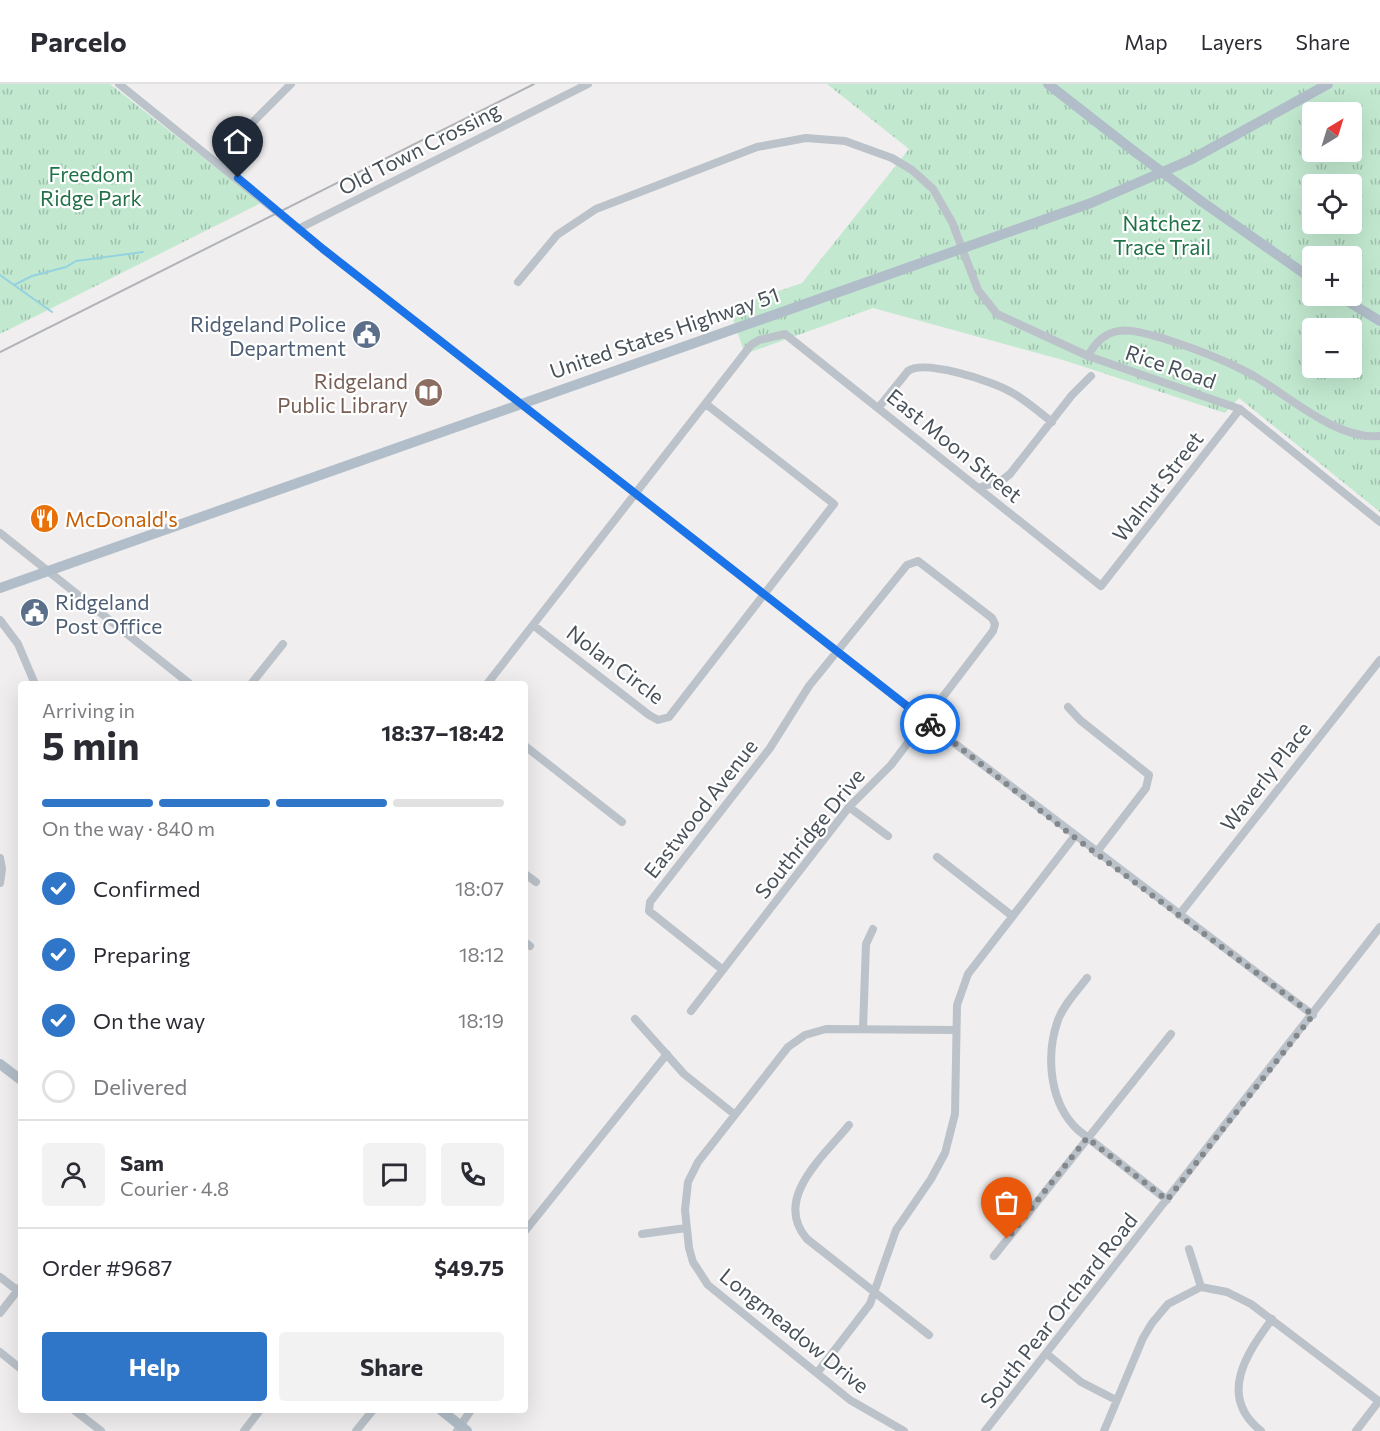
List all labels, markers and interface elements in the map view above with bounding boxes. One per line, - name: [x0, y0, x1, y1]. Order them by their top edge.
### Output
- text: Parcelo: [30, 24, 127, 58]
- text: Map: [1124, 29, 1168, 54]
- text: Layers: [1201, 29, 1263, 54]
- text: Share: [1296, 29, 1350, 54]
- street label: Old Town Crossing: [334, 96, 504, 200]
- north arrow: [1302, 102, 1362, 162]
- map controls: [1302, 102, 1362, 378]
- pin: [212, 116, 263, 178]
- icon: home: [221, 125, 254, 158]
- park label: Freedom Ridge Park: [40, 161, 142, 210]
- button: locate: [1302, 174, 1362, 234]
- park label: Natchez Trace Trail: [1113, 210, 1211, 259]
- button: +: [1302, 246, 1362, 306]
- street label: United States Highway 51: [546, 281, 782, 383]
- place label: Ridgeland Police Department: [190, 311, 346, 360]
- button: −: [1302, 318, 1362, 378]
- public building icon: Ridgeland Police Department: [351, 319, 383, 351]
- street label: Rice Road: [1122, 339, 1220, 393]
- place label: Ridgeland Public Library: [277, 368, 408, 417]
- library icon: Ridgeland Public Library: [413, 376, 445, 408]
- street label: East Moon Street: [883, 383, 1027, 507]
- street label: Walnut Street: [1106, 426, 1208, 546]
- restaurant icon: McDonald's: [28, 502, 60, 534]
- place label: McDonald's: [65, 506, 178, 531]
- place label: Ridgeland Post Office: [55, 589, 162, 638]
- public building icon: Ridgeland Post Office: [18, 597, 50, 629]
- street label: Nolan Circle: [562, 619, 670, 709]
- courier: [900, 694, 960, 754]
- text: Arriving in: [42, 698, 135, 722]
- icon: bike: [914, 708, 947, 741]
- street label: Waverly Place: [1214, 716, 1316, 836]
- text: 18:37–18:42: [381, 719, 504, 746]
- text: 5 min: [42, 720, 140, 768]
- street label: Eastwood Avenue: [638, 734, 762, 882]
- street label: Southridge Drive: [749, 763, 869, 903]
- text: On the way · 840 m: [42, 816, 215, 840]
- icon: check: [42, 872, 75, 905]
- text: Confirmed: [93, 875, 200, 902]
- text: 18:07: [455, 876, 504, 900]
- icon: check: [42, 938, 75, 971]
- text: Preparing: [93, 941, 190, 968]
- text: 18:12: [459, 942, 504, 966]
- icon: check: [42, 1004, 75, 1037]
- text: On the way: [93, 1007, 205, 1034]
- text: 18:19: [458, 1008, 504, 1032]
- text: Delivered: [93, 1073, 187, 1100]
- button: person: [42, 1143, 105, 1206]
- button: chat: [363, 1143, 426, 1206]
- button: phone: [441, 1143, 504, 1206]
- text: Sam: [120, 1149, 164, 1176]
- text: Courier · 4.8: [120, 1176, 229, 1200]
- pin: [981, 1177, 1032, 1239]
- icon: bag: [990, 1186, 1023, 1219]
- street label: South Pear Orchard Road: [974, 1208, 1142, 1412]
- text: Order #9687: [42, 1254, 172, 1281]
- text: $49.75: [434, 1254, 504, 1281]
- street label: Longmeadow Drive: [716, 1262, 874, 1398]
- button: Help: [42, 1332, 267, 1401]
- button: Share: [279, 1332, 504, 1401]

